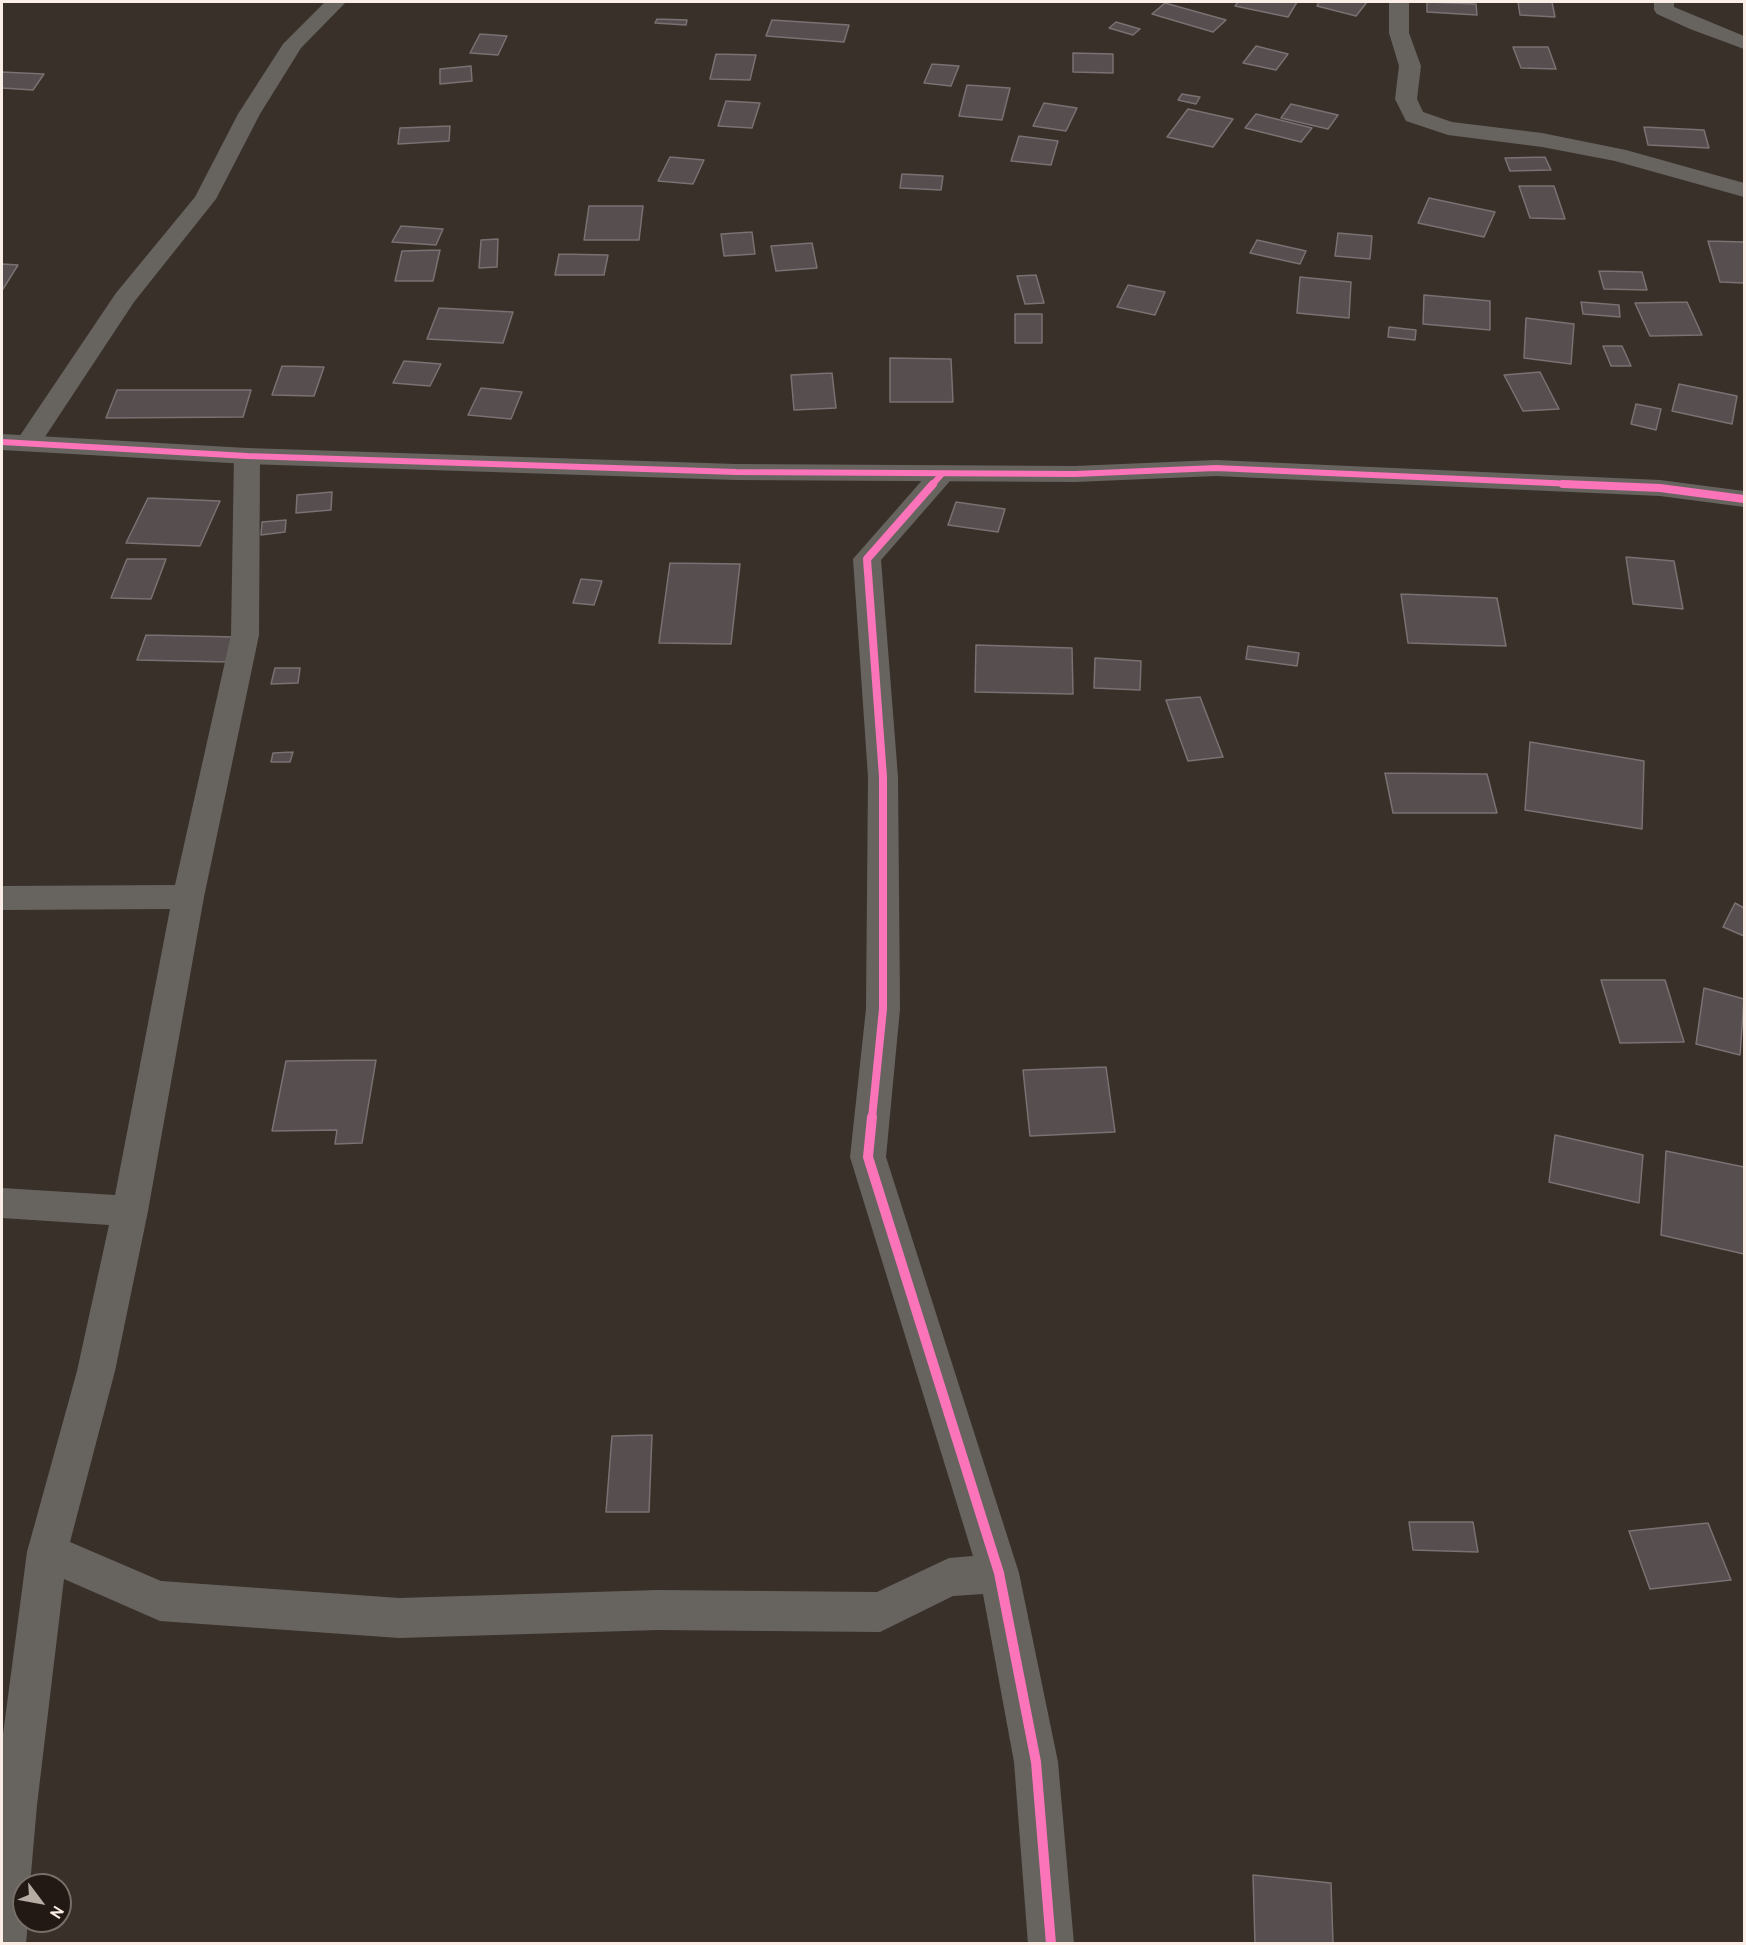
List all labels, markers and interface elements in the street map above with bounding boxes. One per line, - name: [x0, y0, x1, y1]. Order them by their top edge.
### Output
- north arrow: [12, 1873, 72, 1933]
- text: N: [44, 1901, 67, 1922]

